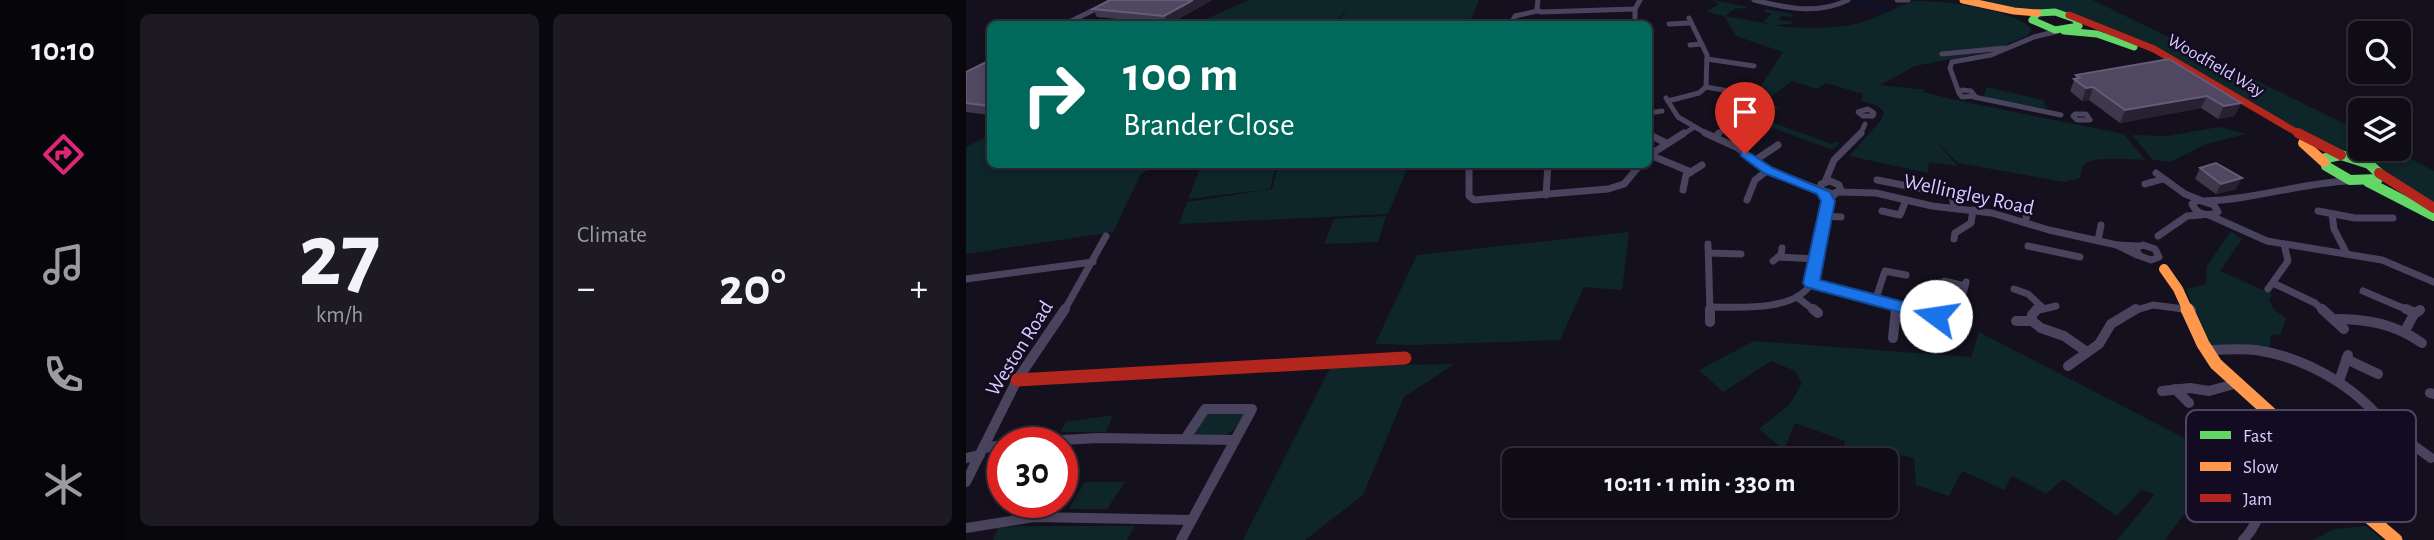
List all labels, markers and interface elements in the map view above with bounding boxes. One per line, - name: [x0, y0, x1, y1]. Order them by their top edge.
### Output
- map controls: [2348, 21, 2411, 161]
- button: search: [2348, 21, 2411, 84]
- street label: Woodfield Way: [2164, 31, 2267, 101]
- text: 10:10: [31, 34, 95, 66]
- icon: right: [1008, 49, 1099, 140]
- text: 100 m: [1123, 51, 1239, 100]
- pin: [1715, 82, 1775, 154]
- icon: arrive: [1726, 93, 1764, 131]
- button: layers: [2348, 98, 2411, 161]
- text: Brander Close: [1123, 109, 1295, 141]
- icon: directions: [39, 130, 88, 179]
- street label: Wellingley Road: [1902, 170, 2036, 219]
- text: 27: [298, 211, 381, 302]
- text: Climate: [577, 224, 647, 247]
- icon: music: [39, 240, 88, 289]
- text: 20°: [719, 262, 786, 314]
- text: −: [577, 270, 595, 308]
- text: +: [910, 270, 928, 308]
- position arrow: [1899, 279, 1973, 353]
- street label: Weston Road: [982, 297, 1057, 400]
- text: km/h: [316, 304, 363, 327]
- icon: phone: [39, 350, 88, 399]
- legend: [2186, 410, 2416, 522]
- speed limit sign: 30: [987, 427, 1078, 518]
- text: Fast: [2243, 427, 2273, 446]
- text: Slow: [2243, 458, 2279, 477]
- icon: climate: [39, 460, 88, 509]
- text: 10:11 · 1 min · 330 m: [1605, 470, 1795, 496]
- text: Jam: [2243, 490, 2272, 509]

